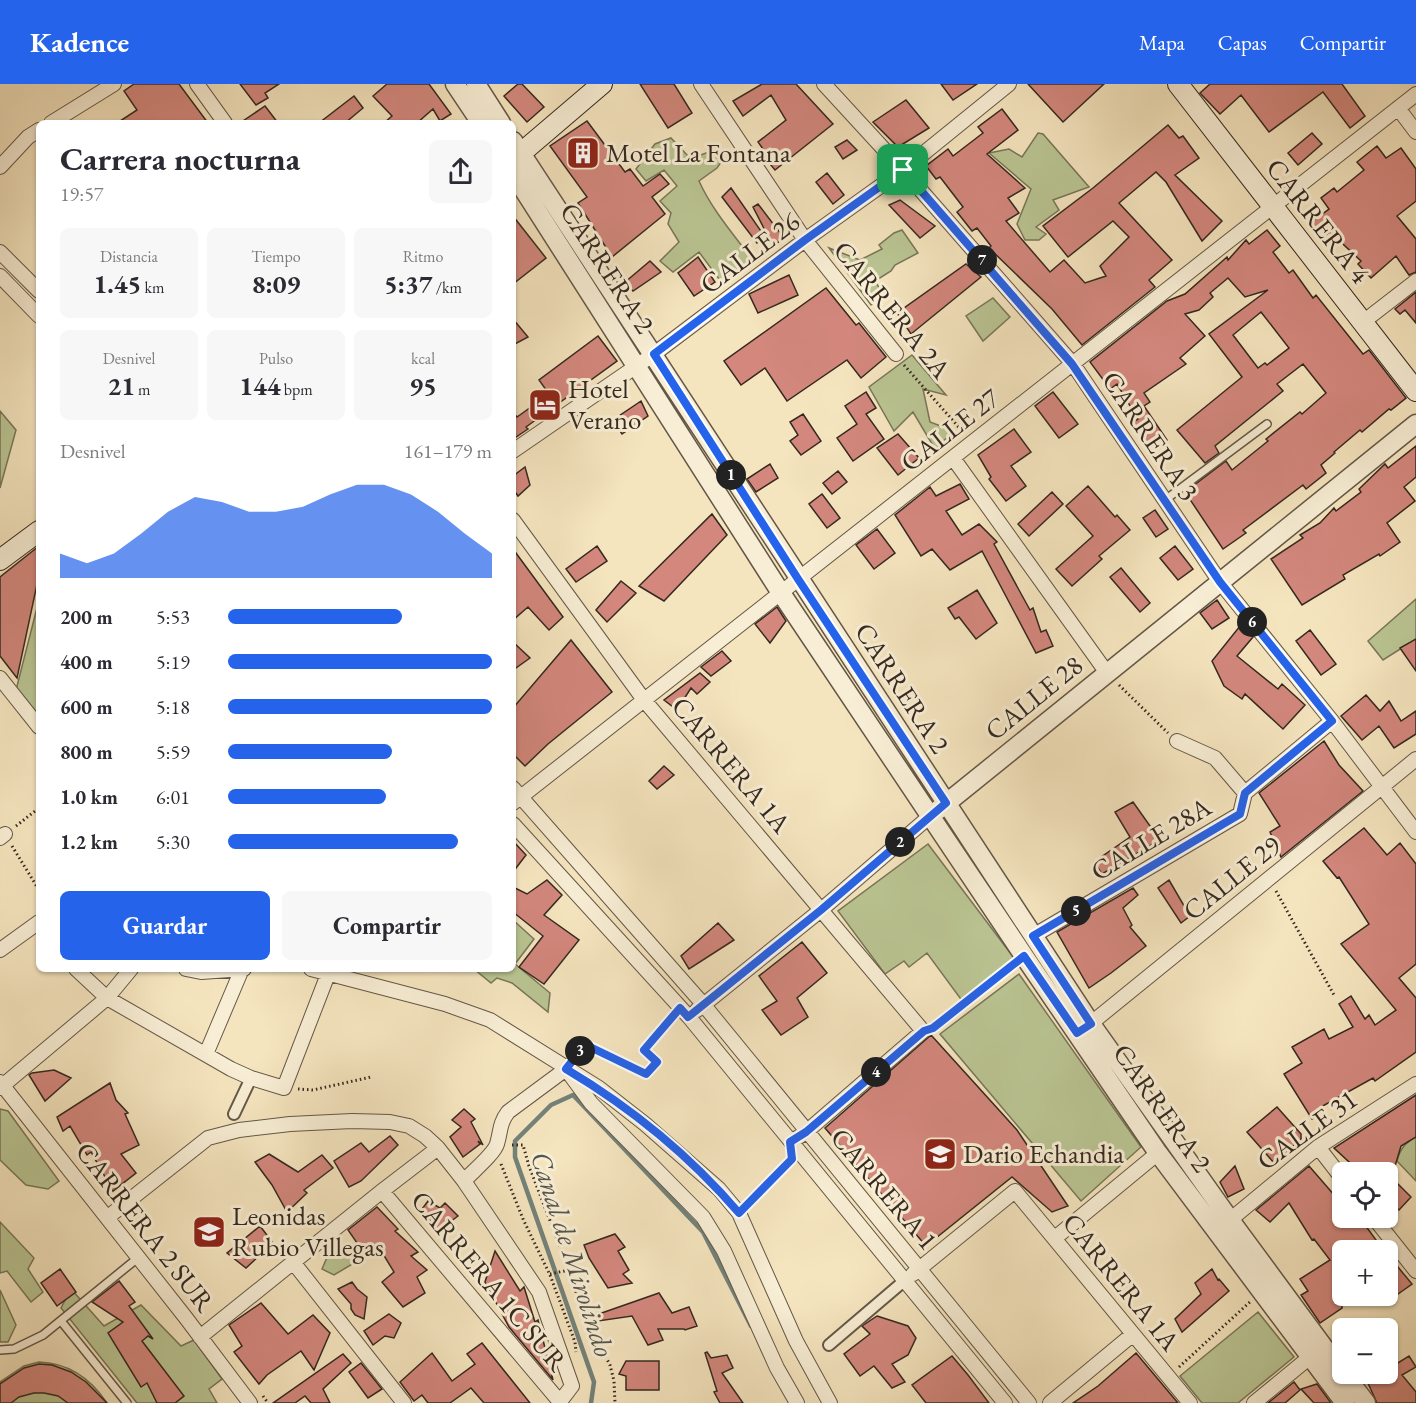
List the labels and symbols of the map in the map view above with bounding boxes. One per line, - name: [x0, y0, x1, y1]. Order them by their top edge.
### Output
- building icon: Motel La Fontana: [565, 135, 601, 171]
- place label: Motel La Fontana: [606, 135, 791, 170]
- pin: [877, 144, 928, 195]
- street label: CARRERA 4: [1259, 151, 1379, 291]
- street label: CARRERA 2: [552, 196, 663, 340]
- street label: CALLE 26: [693, 204, 807, 301]
- street label: CARRERA 2A: [826, 234, 959, 386]
- pin: 7: [967, 245, 997, 275]
- street label: CARRERA 3: [1094, 364, 1207, 507]
- place label: Hotel Verano: [568, 371, 641, 437]
- street label: CALLE 27: [893, 379, 1007, 479]
- hotel icon: Hotel Verano: [527, 387, 563, 423]
- pin: 1: [716, 460, 746, 490]
- pin: 6: [1237, 607, 1267, 637]
- street label: CARRERA 2: [847, 616, 958, 760]
- street label: CALLE 28: [978, 648, 1090, 748]
- street label: CARRERA 1A: [664, 689, 799, 840]
- street label: CALLE 28A: [1084, 789, 1218, 888]
- pin: 2: [885, 827, 915, 857]
- street label: CALLE 29: [1176, 828, 1288, 928]
- pin: 5: [1061, 896, 1091, 926]
- pin: 3: [565, 1036, 595, 1066]
- street label: CARRERA 2: [1105, 1037, 1219, 1179]
- pin: 4: [861, 1057, 891, 1087]
- street label: CALLE 31: [1250, 1081, 1364, 1178]
- street label: CARRERA 1: [823, 1120, 946, 1257]
- street label: CARRERA 2 SUR: [68, 1135, 223, 1319]
- school or university icon: Dario Echandia: [922, 1136, 958, 1172]
- place label: Dario Echandia: [963, 1136, 1124, 1171]
- water label: Canal de Mirolindo: [523, 1147, 623, 1362]
- street label: CARRERA 1C SUR: [404, 1183, 576, 1379]
- place label: Leonidas Rubio Villegas: [232, 1198, 384, 1264]
- street label: CARRERA 1A: [1055, 1206, 1188, 1358]
- school or university icon: Leonidas Rubio Villegas: [191, 1214, 227, 1250]

